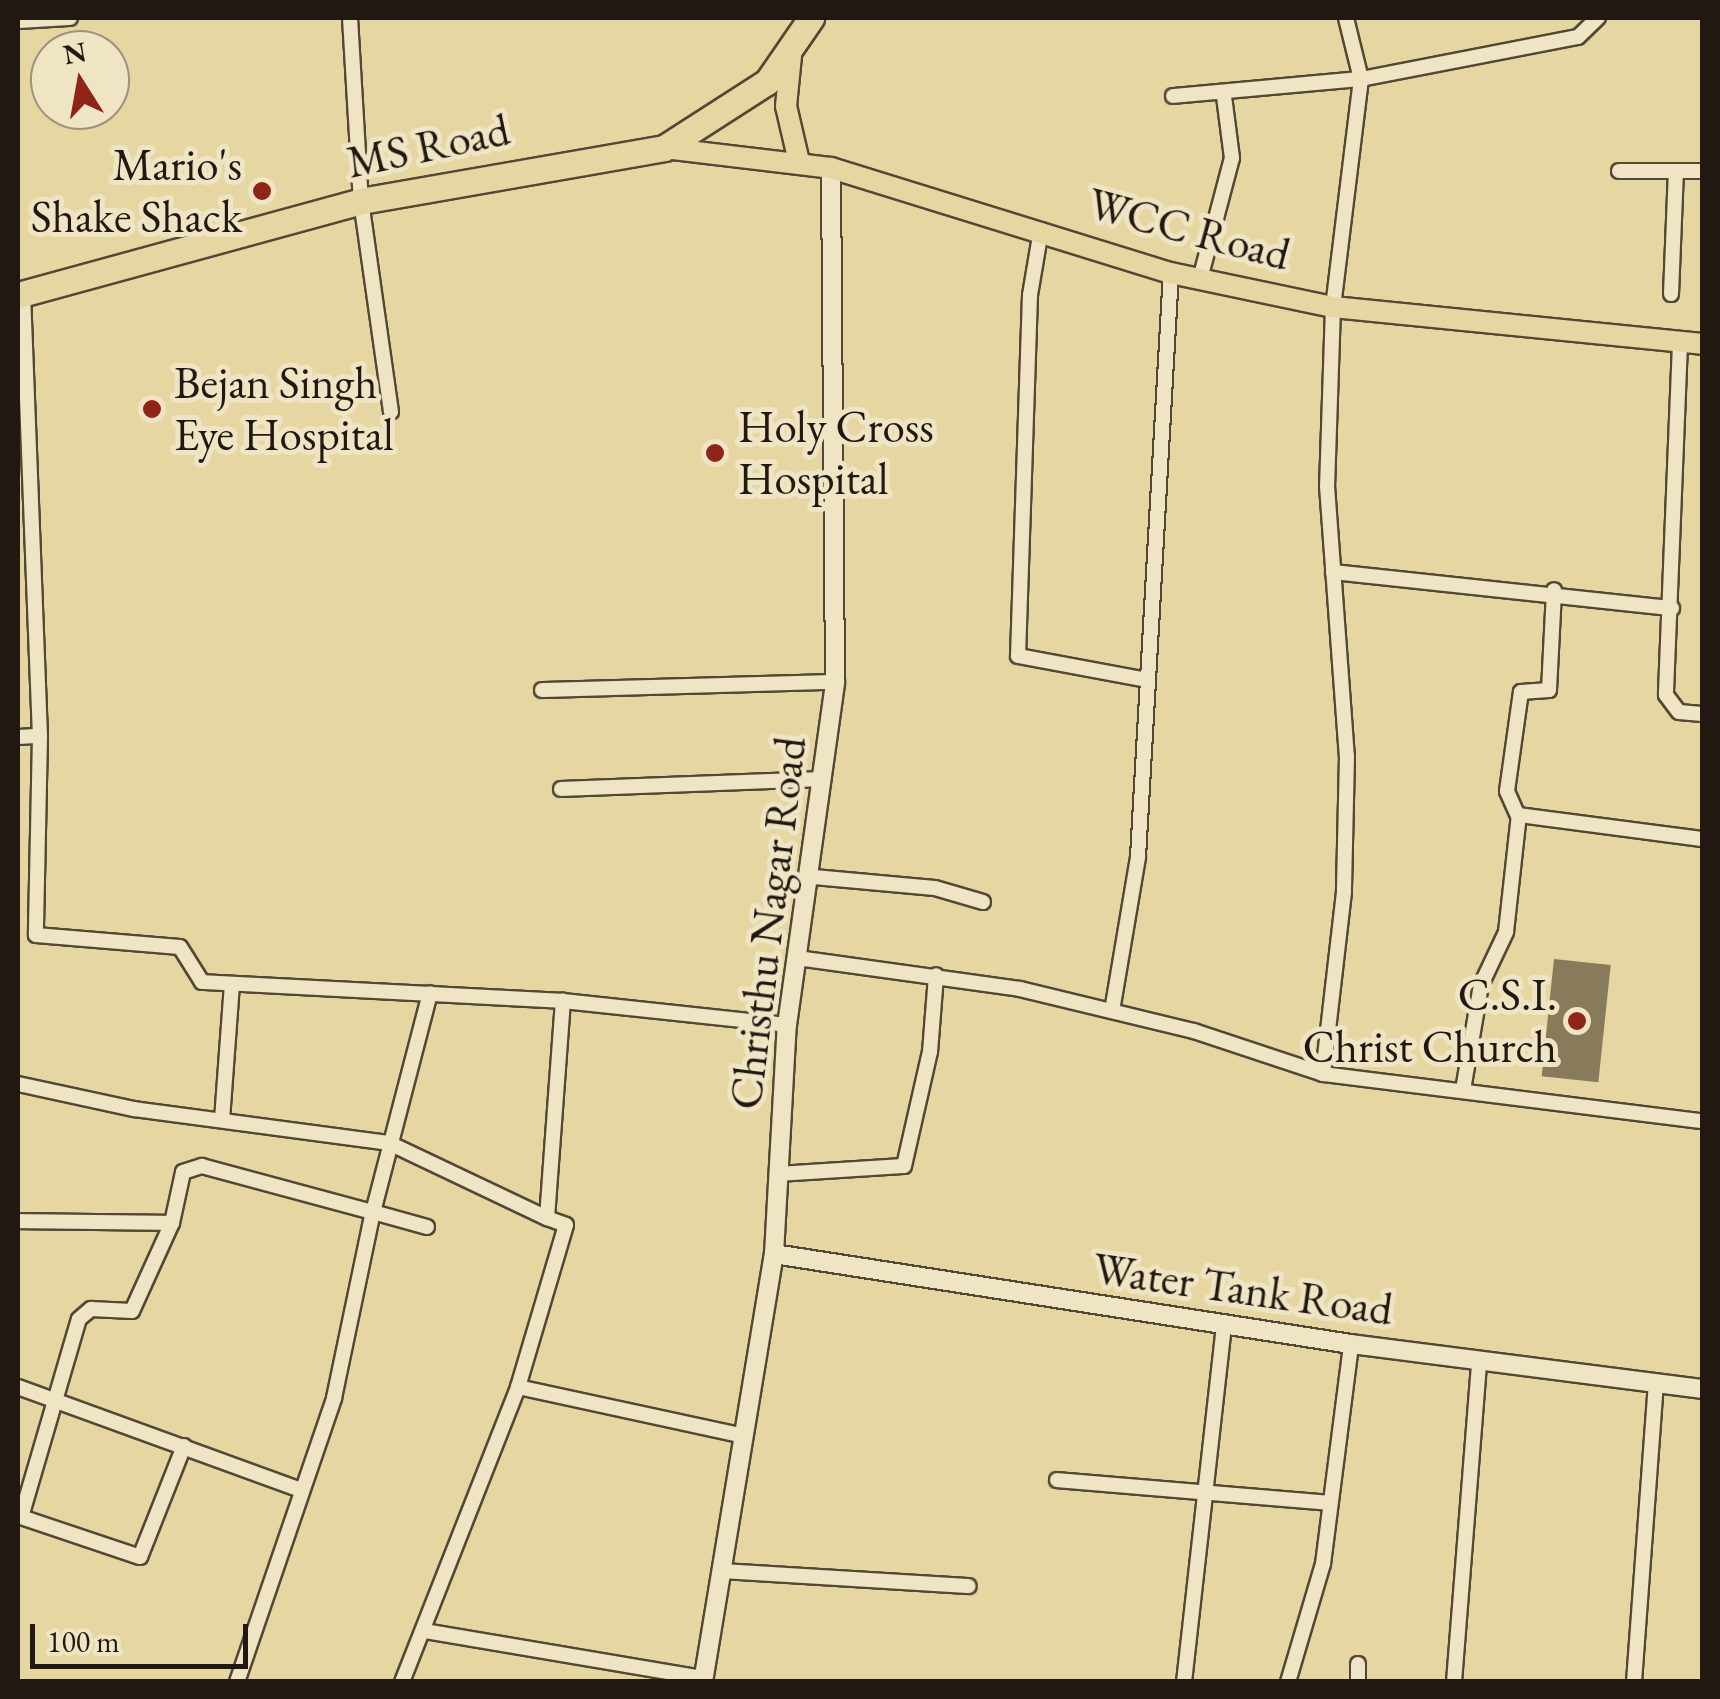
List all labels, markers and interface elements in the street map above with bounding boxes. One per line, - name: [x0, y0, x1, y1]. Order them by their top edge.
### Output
- north arrow: [30, 30, 130, 130]
- text: N: [60, 33, 89, 72]
- street label: MS Road: [342, 102, 514, 190]
- place label: Mario's Shake Shack: [31, 138, 242, 244]
- street label: WCC Road: [1082, 176, 1296, 282]
- marker: Mario's Shake Shack: [251, 180, 273, 202]
- place label: Bejan Singh Eye Hospital: [174, 356, 394, 462]
- marker: Bejan Singh Eye Hospital: [139, 396, 165, 422]
- place label: Holy Cross Hospital: [738, 400, 934, 506]
- marker: Holy Cross Hospital: [702, 440, 728, 466]
- street label: Christhu Nagar Road: [718, 734, 818, 1112]
- place label: C.S.I. Christ Church: [1303, 968, 1557, 1074]
- marker: C.S.I. Christ Church: [1566, 1010, 1588, 1032]
- street label: Water Tank Road: [1090, 1241, 1396, 1337]
- scale bar: [35, 1604, 252, 1666]
- text: 100 m: [47, 1622, 120, 1661]

